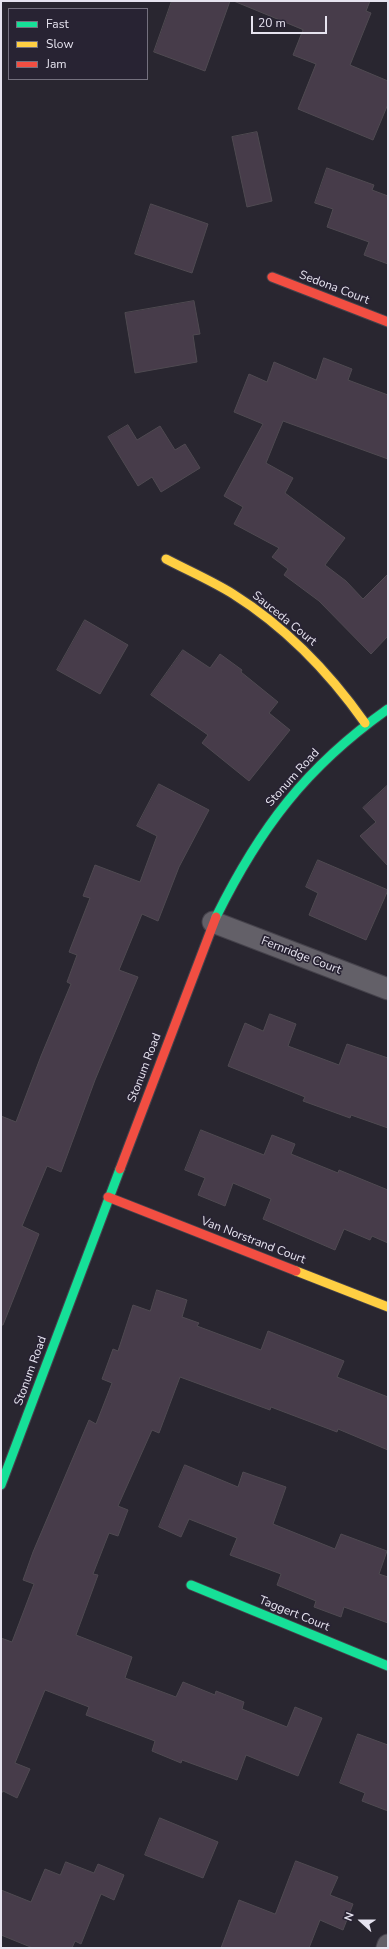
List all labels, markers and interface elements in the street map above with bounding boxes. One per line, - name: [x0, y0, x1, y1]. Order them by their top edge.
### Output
- legend: [8, 8, 148, 80]
- scale bar: [253, 8, 329, 34]
- text: 20 m: [258, 15, 286, 31]
- text: Fast: [46, 16, 69, 32]
- text: Slow: [46, 36, 74, 52]
- text: Jam: [46, 56, 67, 72]
- street label: Sedona Court: [297, 268, 371, 308]
- street label: Sauceda Court: [249, 589, 319, 649]
- street label: Stonum Road: [263, 746, 323, 810]
- street label: Fernridge Court: [259, 934, 343, 978]
- street label: Stonum Road: [125, 1031, 165, 1105]
- street label: Van Norstrand Court: [199, 1214, 307, 1268]
- street label: Stonum Road: [12, 1334, 50, 1408]
- street label: Taggert Court: [257, 1593, 331, 1635]
- north arrow: [341, 1901, 381, 1941]
- text: N: [341, 1910, 358, 1923]

